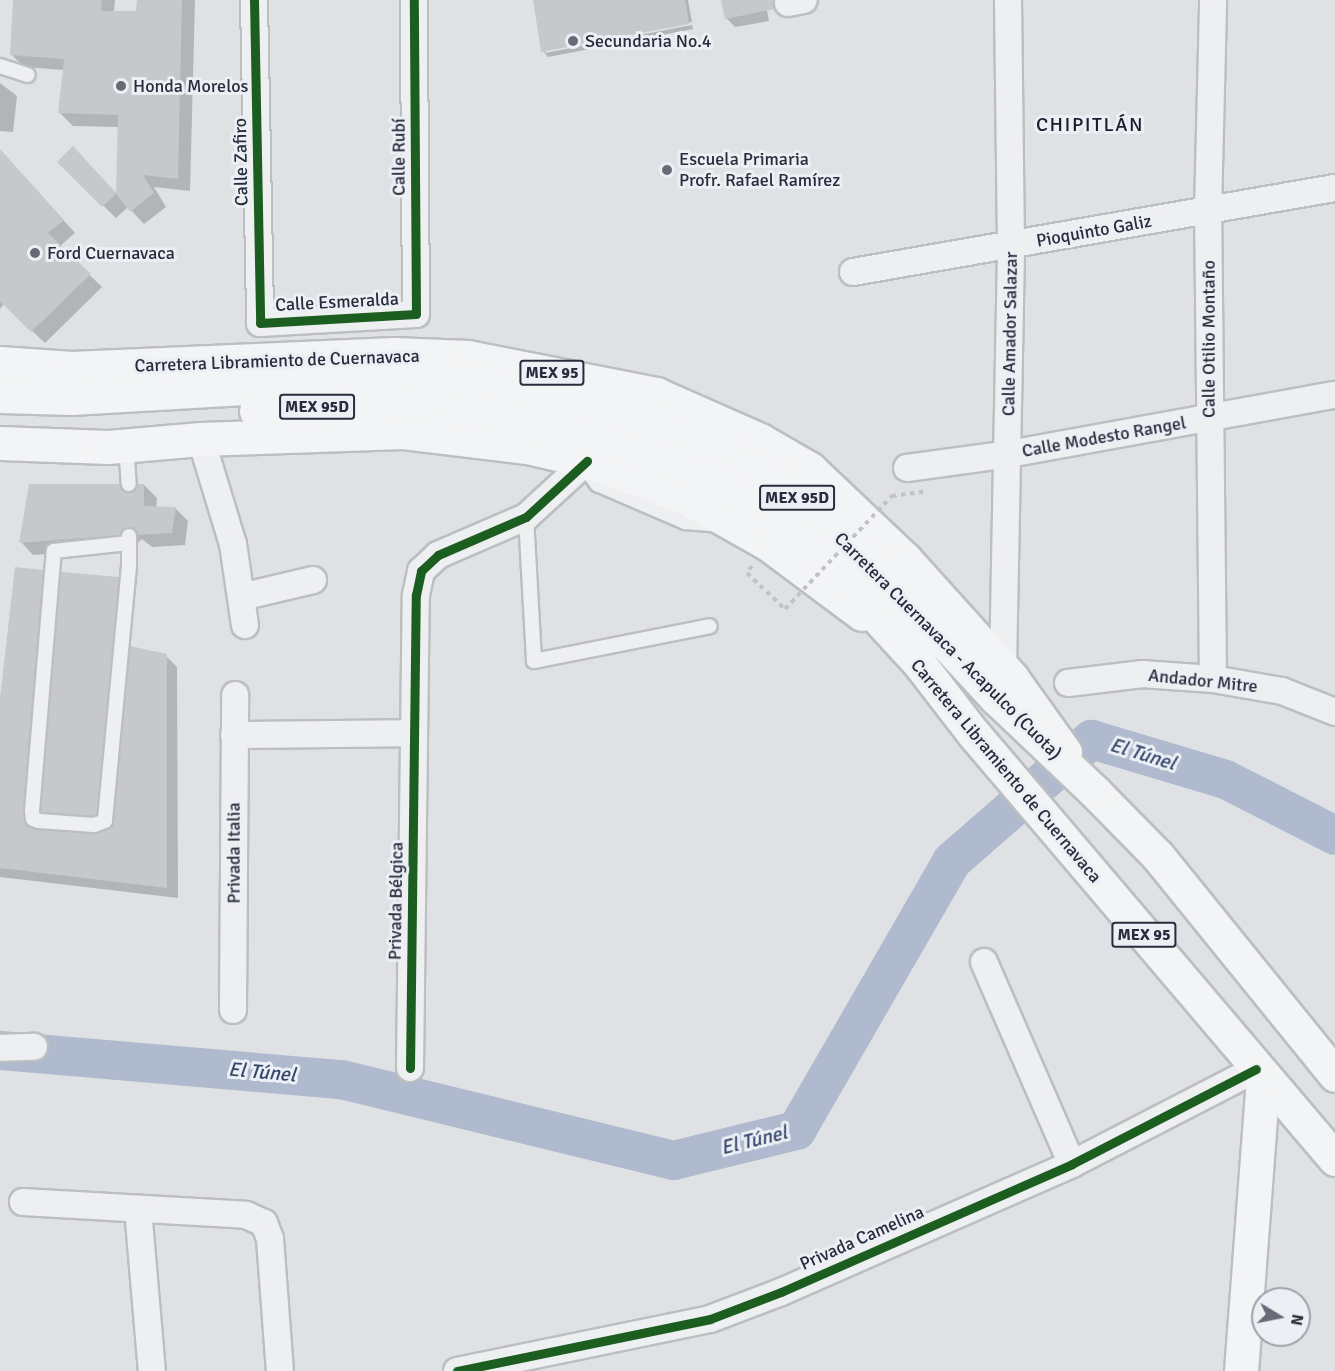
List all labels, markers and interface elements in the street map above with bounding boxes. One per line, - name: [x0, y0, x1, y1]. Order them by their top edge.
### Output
- place label: Secundaria No.4: [585, 30, 712, 52]
- marker: Secundaria No.4: [566, 34, 580, 48]
- place label: Honda Morelos: [133, 75, 248, 97]
- marker: Honda Morelos: [114, 79, 128, 93]
- district label: CHIPITLÁN: [1036, 112, 1144, 136]
- street label: Calle Zafiro: [229, 118, 253, 206]
- street label: Calle Rubí: [388, 118, 410, 196]
- place label: Escuela Primaria Profr. Rafael Ramírez: [679, 149, 840, 192]
- marker: Escuela Primaria Profr. Rafael Ramírez: [660, 163, 674, 177]
- street label: Pioquinto Galiz: [1035, 210, 1153, 252]
- place label: Ford Cuernavaca: [47, 242, 175, 264]
- marker: Ford Cuernavaca: [28, 246, 42, 260]
- street label: Calle Amador Salazar: [998, 252, 1022, 416]
- street label: Calle Otilio Montaño: [1198, 260, 1220, 418]
- street label: Calle Esmeralda: [275, 288, 399, 316]
- street label: Carretera Libramiento de Cuernavaca: [134, 345, 420, 377]
- road number: MEX 95: [519, 360, 585, 386]
- road number: MEX 95D: [278, 394, 356, 420]
- street label: Calle Modesto Rangel: [1020, 412, 1188, 462]
- road number: MEX 95D: [758, 485, 836, 511]
- street label: Carretera Cuernavaca - Acapulco (Cuota): [830, 528, 1066, 764]
- street label: Carretera Libramiento de Cuernavaca: [906, 655, 1106, 887]
- street label: Andador Mitre: [1147, 665, 1259, 697]
- water label: El Túnel: [1107, 733, 1179, 775]
- street label: Privada Italia: [223, 802, 245, 904]
- street label: Privada Bélgica: [384, 842, 408, 960]
- road number: MEX 95: [1111, 922, 1177, 948]
- water label: El Túnel: [227, 1057, 297, 1087]
- water label: El Túnel: [718, 1120, 790, 1160]
- street label: Privada Camelina: [797, 1201, 927, 1275]
- north arrow: [1251, 1287, 1311, 1347]
- text: N: [1286, 1313, 1308, 1327]

